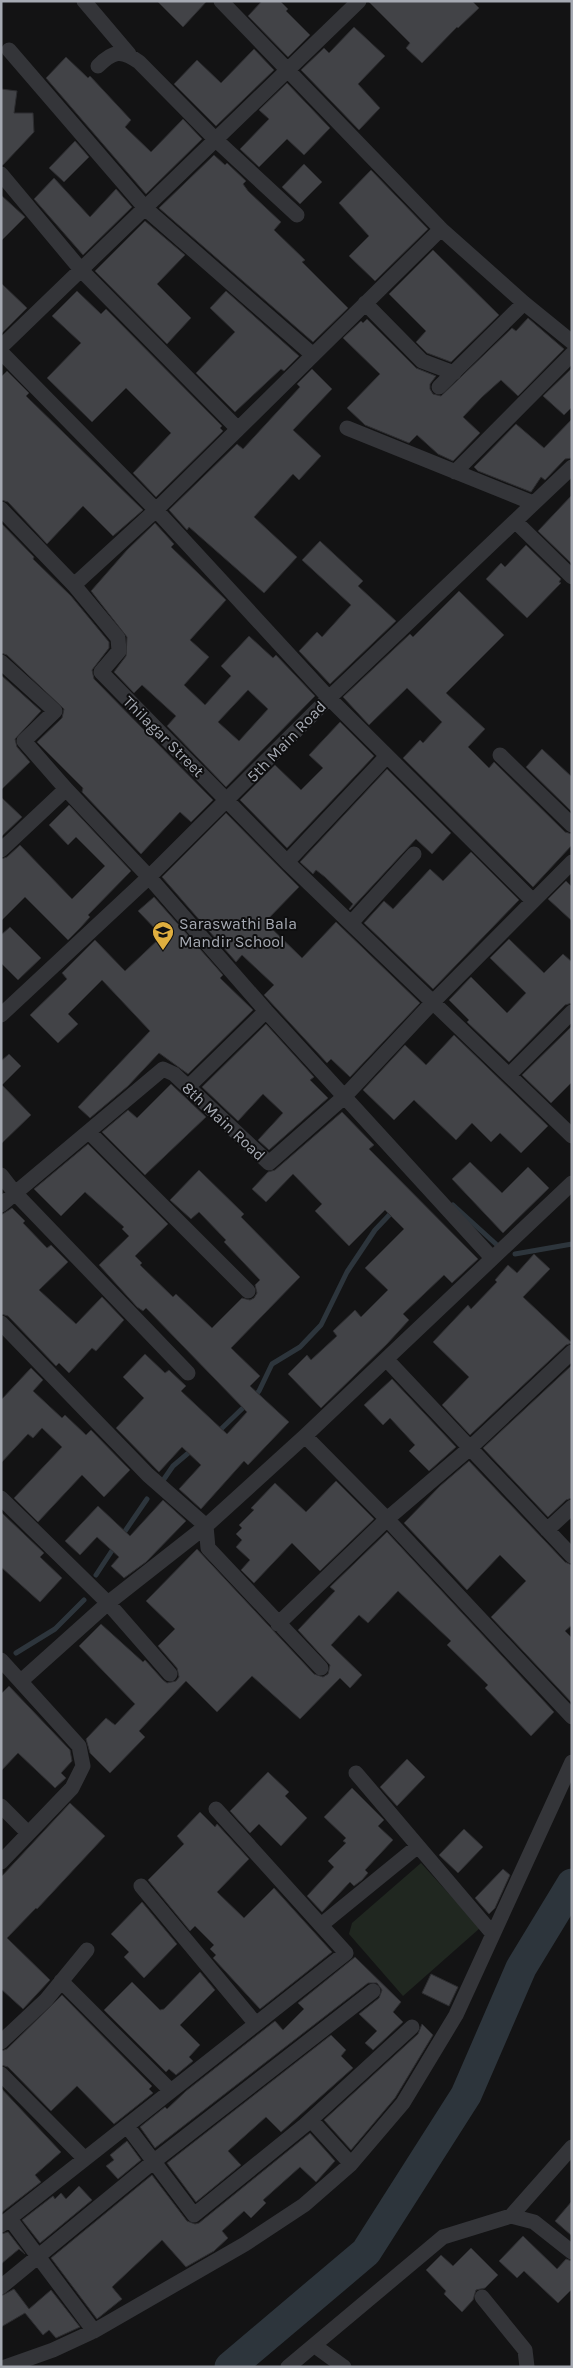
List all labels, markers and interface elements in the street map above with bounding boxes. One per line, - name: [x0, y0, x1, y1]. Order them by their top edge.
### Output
- street label: Thilagar Street: [119, 692, 208, 781]
- street label: 5th Main Road: [243, 697, 330, 786]
- place label: Saraswathi Bala Mandir School: [179, 914, 297, 951]
- school or university icon: Saraswathi Bala Mandir School: [151, 920, 175, 951]
- street label: 8th Main Road: [178, 1078, 269, 1165]

